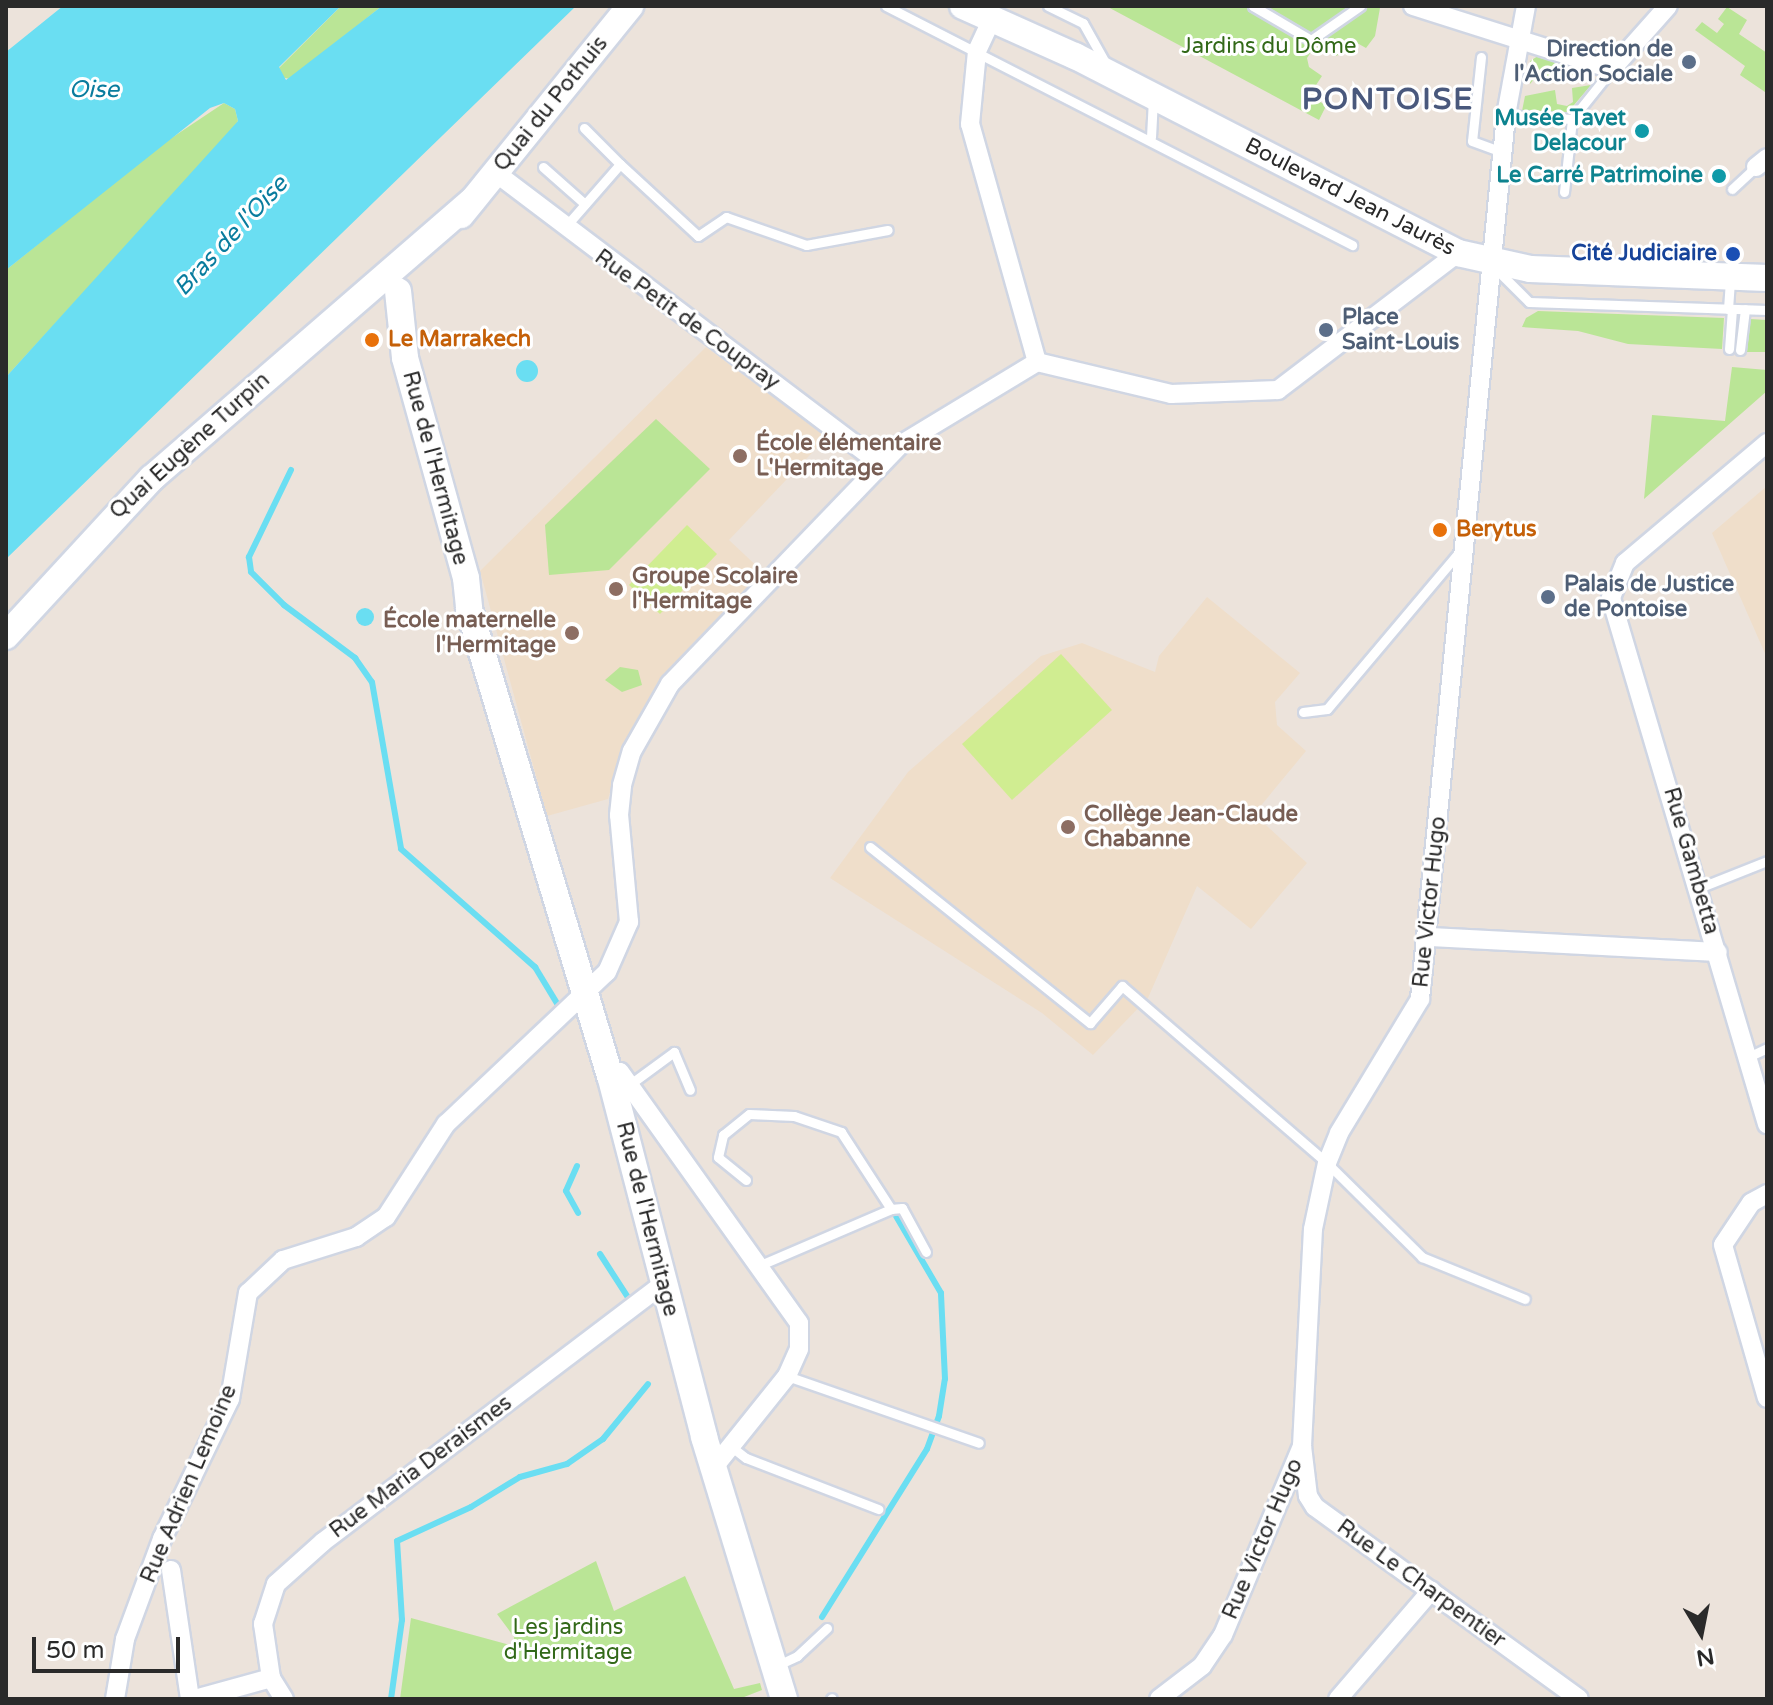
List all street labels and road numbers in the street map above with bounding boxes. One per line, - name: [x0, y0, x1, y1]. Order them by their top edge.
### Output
- street label: Quai du Pothuis: [488, 31, 614, 177]
- street label: Boulevard Jean Jaurès: [1240, 132, 1460, 262]
- street label: Rue Petit de Coupray: [589, 244, 785, 396]
- street label: Quai Eugène Turpin: [104, 367, 276, 525]
- street label: Rue de l'Hermitage: [396, 368, 474, 568]
- street label: Rue Gambetta: [1657, 784, 1725, 938]
- street label: Rue Victor Hugo: [1408, 815, 1452, 989]
- street label: Rue de l'Hermitage: [610, 1119, 684, 1319]
- street label: Rue Adrien Lemoine: [135, 1381, 243, 1587]
- street label: Rue Maria Deraismes: [325, 1390, 517, 1544]
- street label: Rue Victor Hugo: [1217, 1455, 1309, 1623]
- street label: Rue Le Charpentier: [1332, 1514, 1510, 1654]

